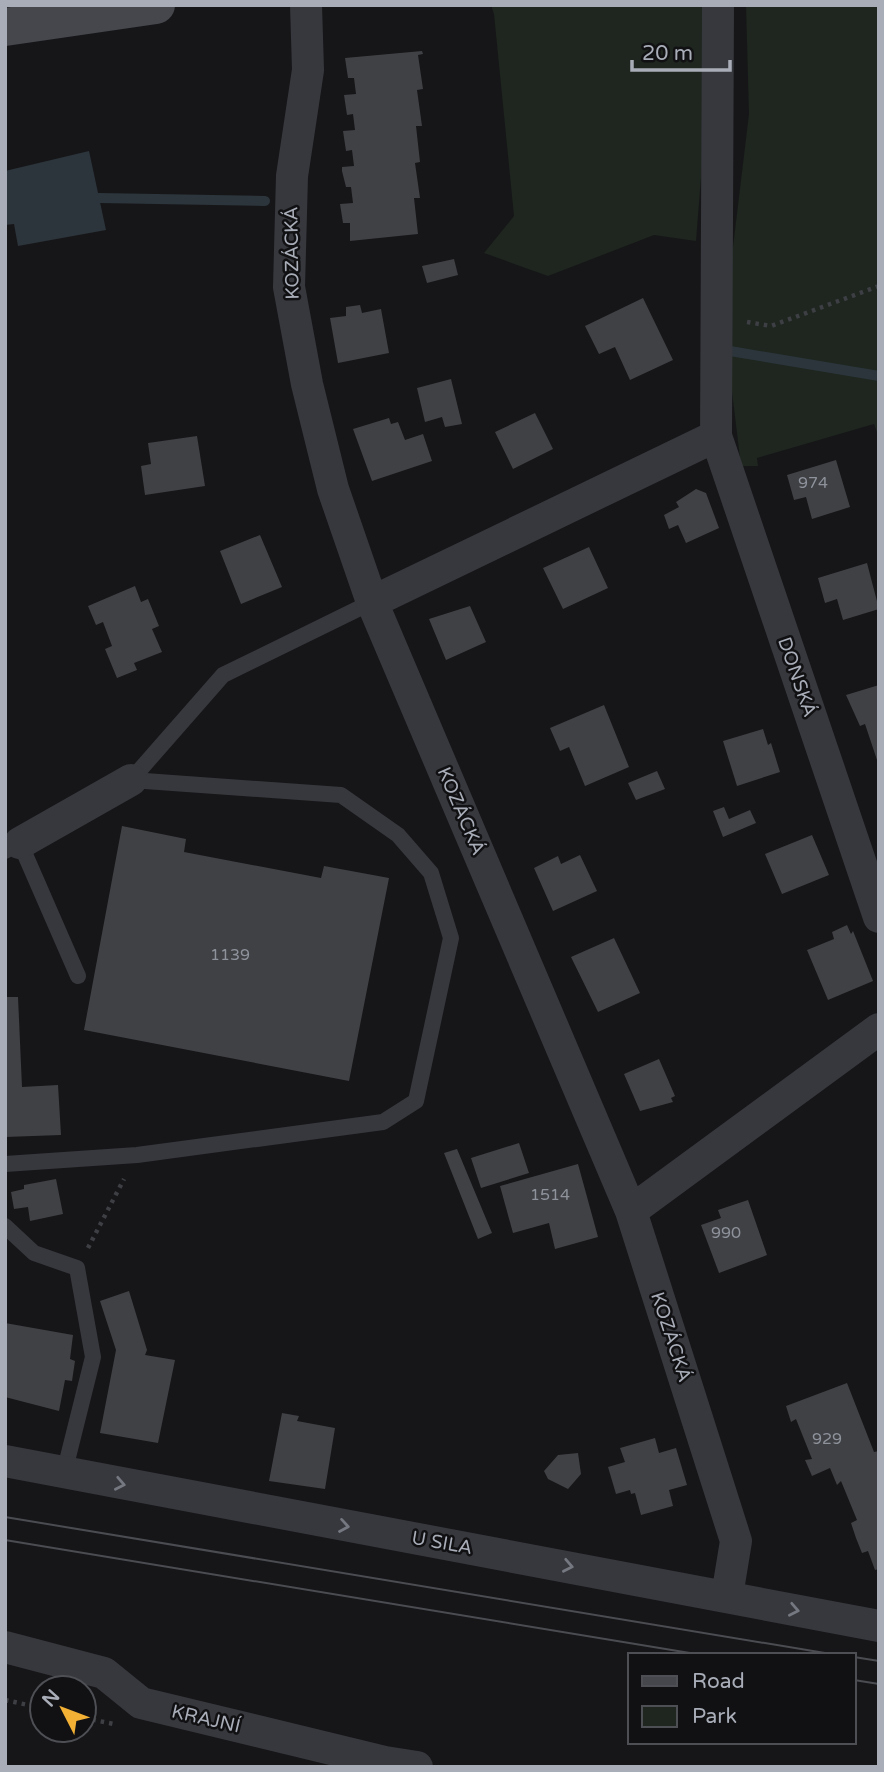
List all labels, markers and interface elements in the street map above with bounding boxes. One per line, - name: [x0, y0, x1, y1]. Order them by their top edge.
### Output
- scale bar: [632, 28, 730, 72]
- text: 20 m: [642, 41, 693, 66]
- street label: KOZÁCKÁ: [279, 206, 304, 300]
- house number: 974: [798, 473, 828, 493]
- street label: DONSKÁ: [773, 634, 822, 720]
- street label: KOZÁCKÁ: [433, 763, 490, 858]
- house number: 1139: [210, 945, 250, 965]
- house number: 1514: [530, 1185, 570, 1205]
- house number: 990: [711, 1223, 741, 1243]
- street label: KOZÁCKÁ: [646, 1289, 697, 1385]
- house number: 929: [812, 1429, 842, 1449]
- one-way arrow: [114, 1475, 126, 1490]
- one-way arrow: [338, 1518, 350, 1533]
- street label: U SILA: [410, 1527, 474, 1559]
- one-way arrow: [562, 1557, 574, 1572]
- one-way arrow: [788, 1601, 800, 1616]
- legend: [628, 1653, 856, 1744]
- text: Road: [692, 1669, 745, 1694]
- north arrow: [28, 1674, 98, 1744]
- text: N: [38, 1685, 64, 1711]
- street label: KRAJNÍ: [169, 1699, 243, 1738]
- text: Park: [692, 1704, 737, 1729]

